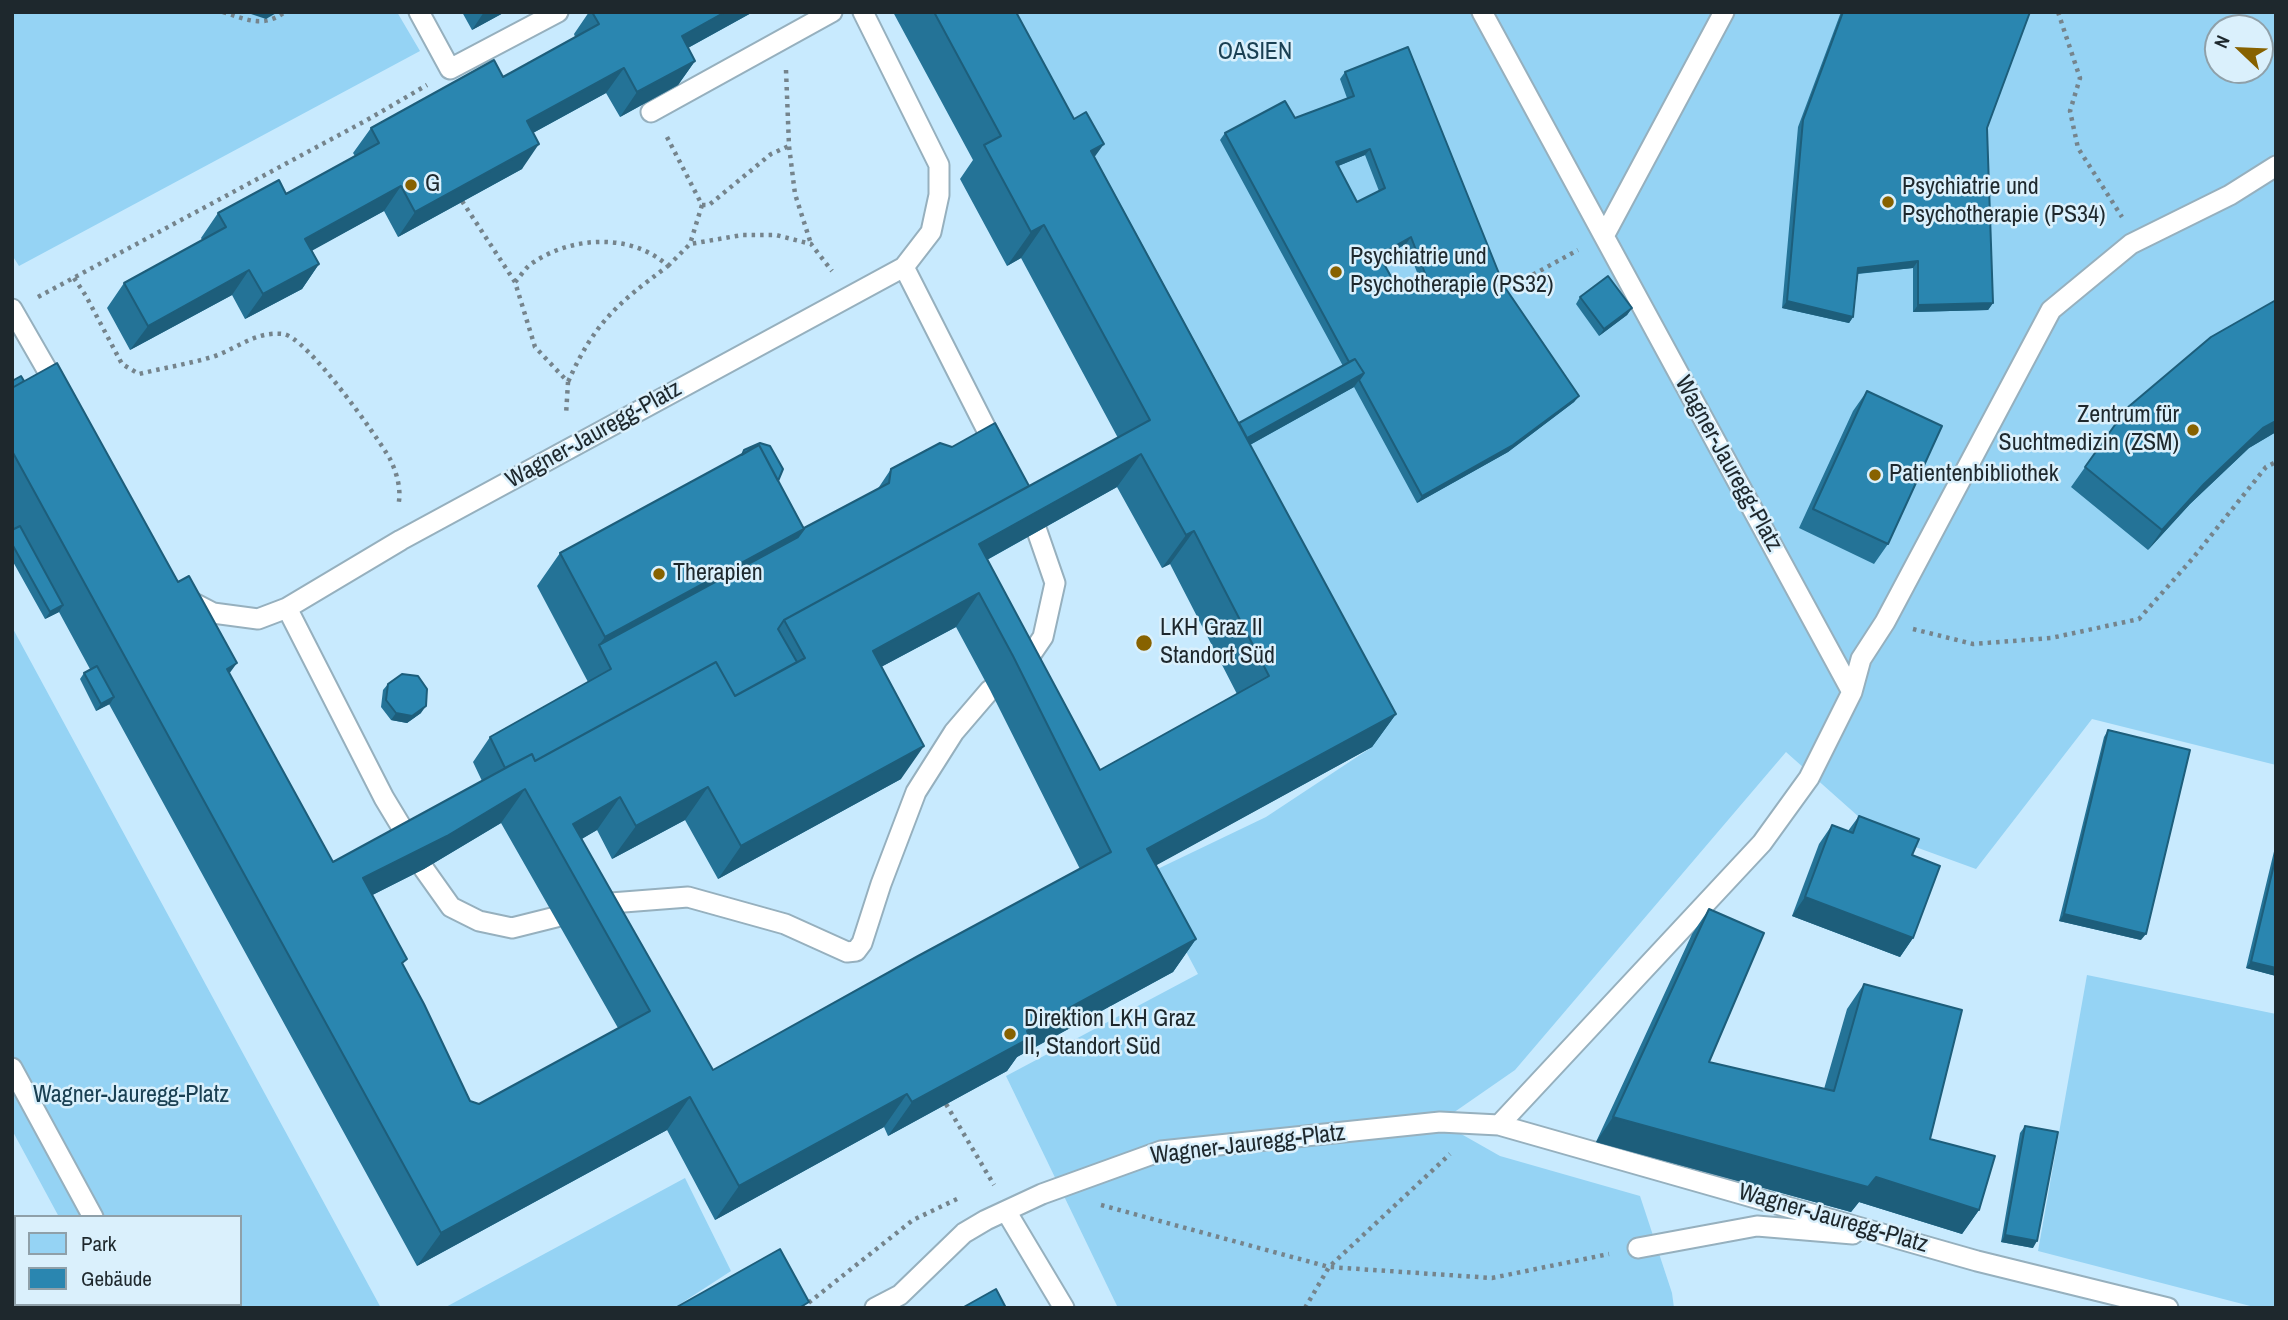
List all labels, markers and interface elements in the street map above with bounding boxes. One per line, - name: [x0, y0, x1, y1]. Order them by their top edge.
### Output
- north arrow: [2204, 14, 2274, 84]
- text: N: [2207, 31, 2236, 52]
- park label: OASIEN: [1218, 39, 1292, 67]
- place label: G: [425, 171, 440, 199]
- place label: Psychiatrie und Psychotherapie (PS34): [1902, 174, 2105, 230]
- marker: G: [403, 177, 419, 193]
- marker: Psychiatrie und Psychotherapie (PS34): [1880, 194, 1896, 210]
- place label: Psychiatrie und Psychotherapie (PS32): [1350, 244, 1553, 300]
- marker: Psychiatrie und Psychotherapie (PS32): [1328, 264, 1344, 280]
- street label: Wagner-Jauregg-Platz: [1668, 371, 1788, 557]
- street label: Wagner-Jauregg-Platz: [501, 375, 687, 495]
- place label: Zentrum für Suchtmedizin (ZSM): [1999, 402, 2179, 458]
- marker: Zentrum für Suchtmedizin (ZSM): [2185, 422, 2201, 438]
- place label: Patientenbibliothek: [1889, 461, 2059, 489]
- marker: Patientenbibliothek: [1867, 467, 1883, 483]
- place label: Therapien: [673, 560, 763, 588]
- marker: Therapien: [651, 566, 667, 582]
- place label: LKH Graz II Standort Süd: [1160, 615, 1275, 671]
- marker: LKH Graz II Standort Süd: [1134, 633, 1154, 653]
- place label: Direktion LKH Graz II, Standort Süd: [1024, 1006, 1196, 1062]
- marker: Direktion LKH Graz II, Standort Süd: [1002, 1026, 1018, 1042]
- park label: Wagner-Jauregg-Platz: [33, 1082, 229, 1110]
- street label: Wagner-Jauregg-Platz: [1149, 1119, 1347, 1171]
- street label: Wagner-Jauregg-Platz: [1735, 1178, 1931, 1260]
- legend: [14, 1215, 242, 1306]
- text: Park: [81, 1229, 116, 1258]
- text: Gebäude: [81, 1264, 152, 1293]

